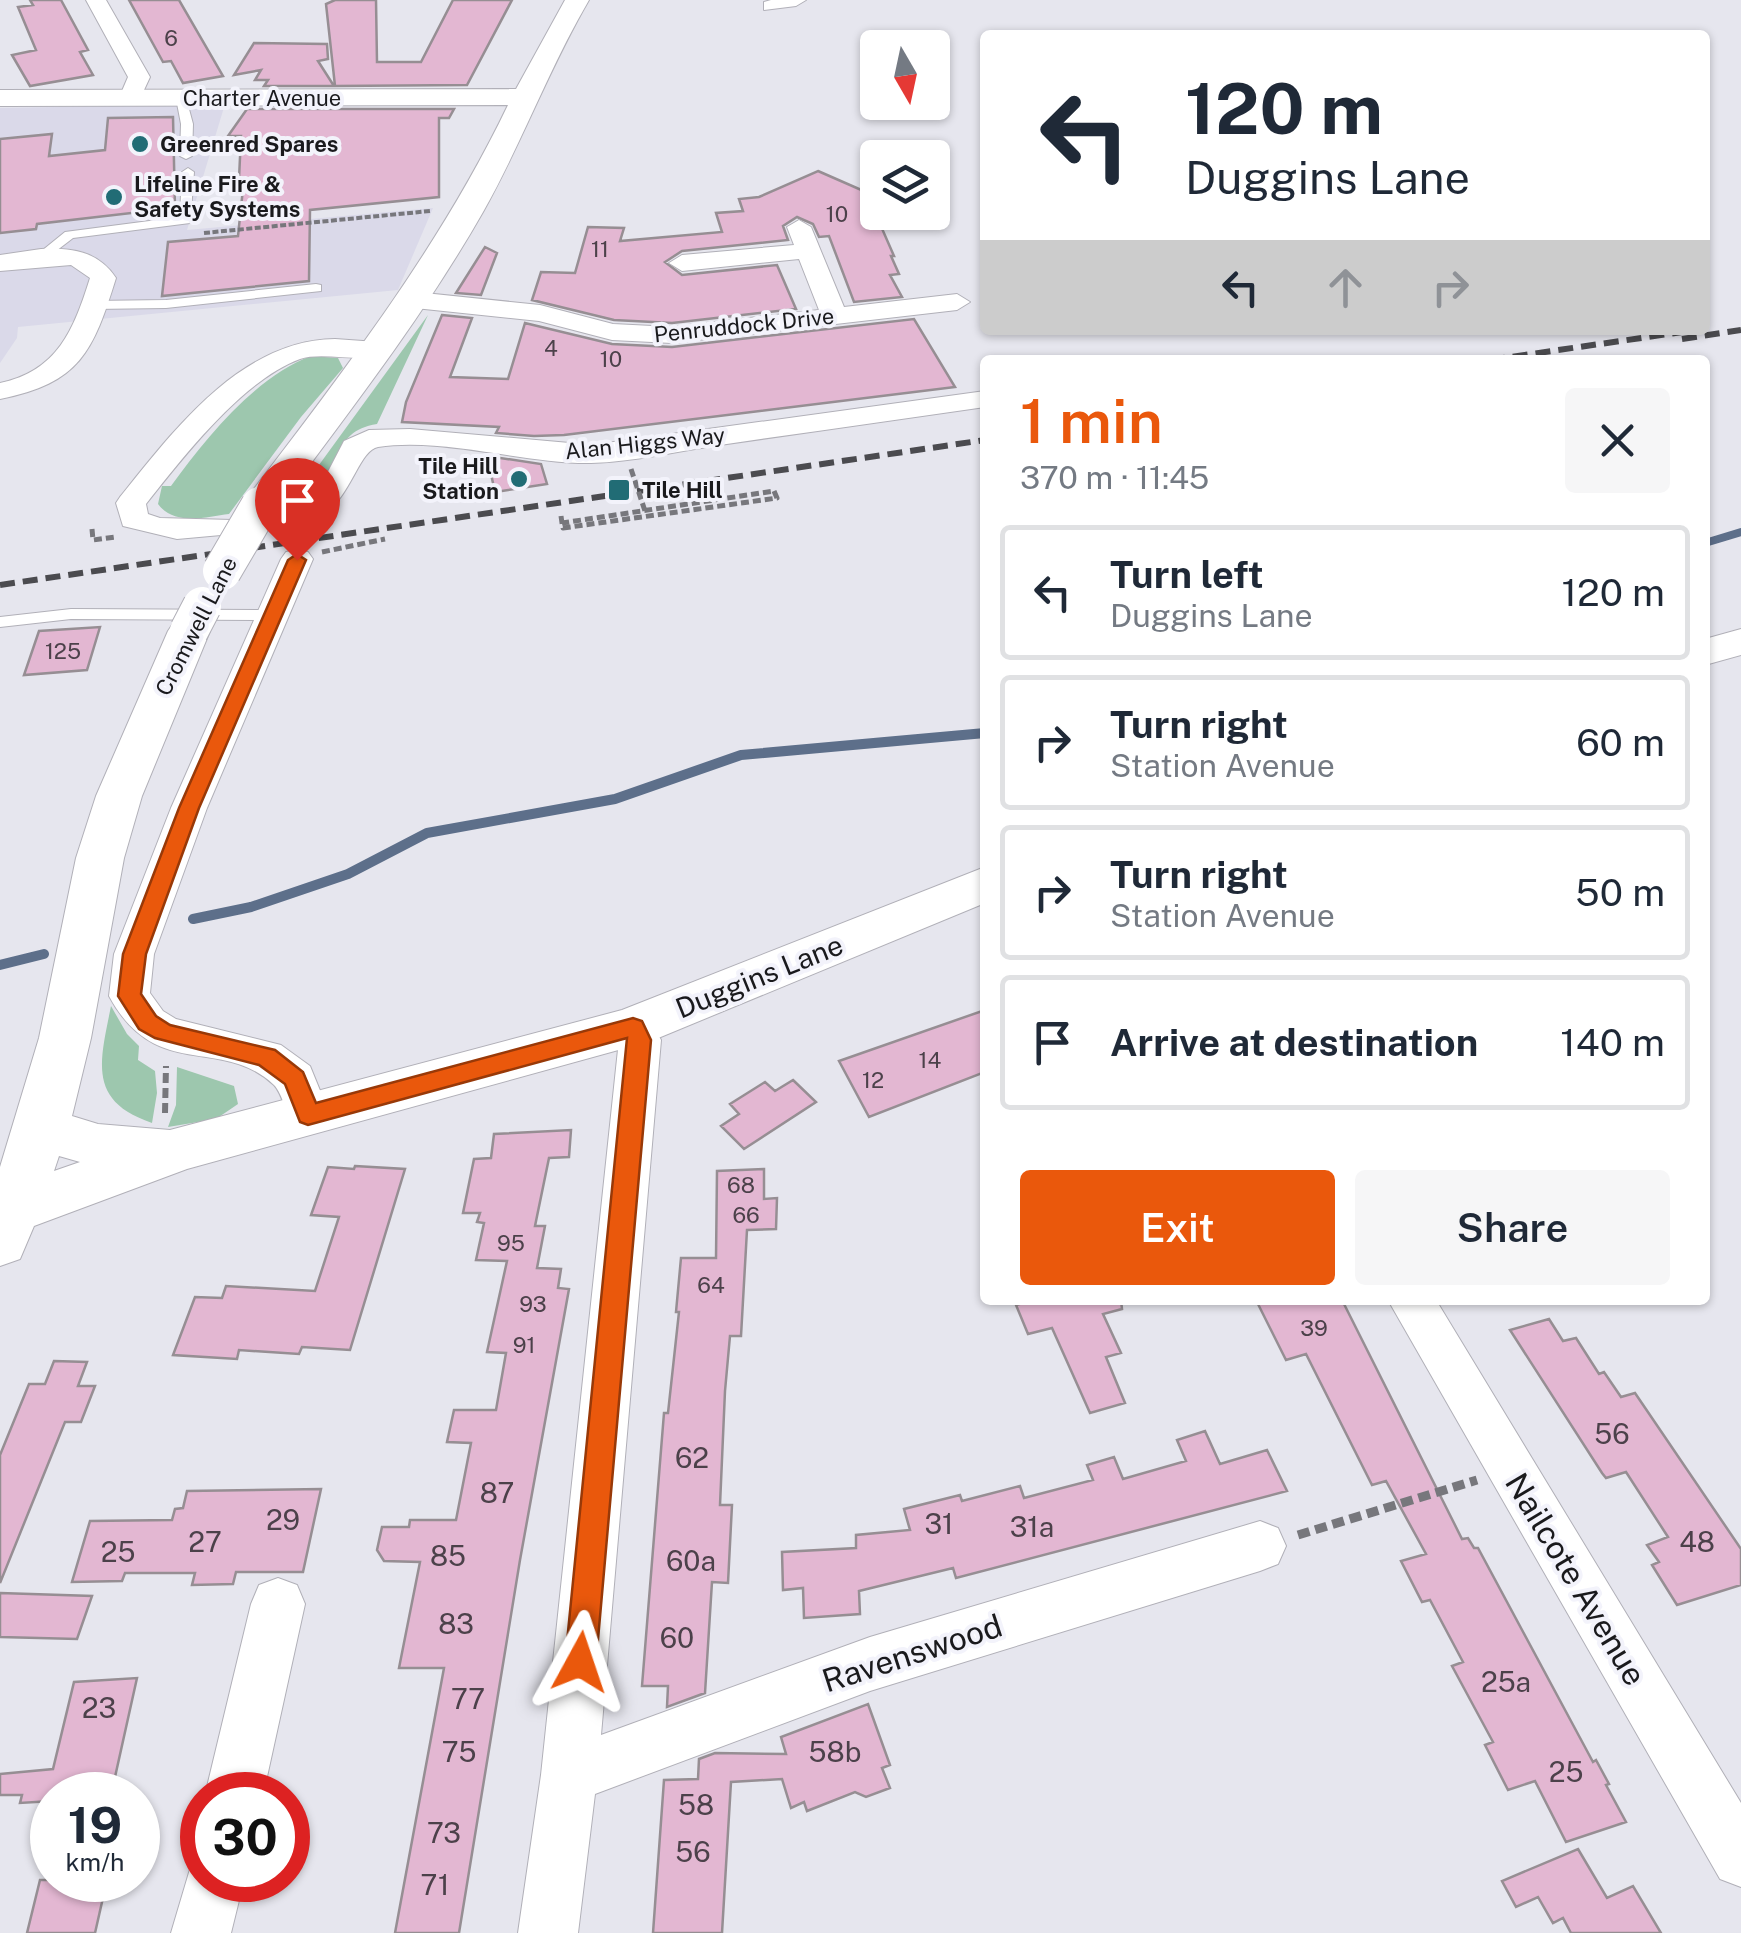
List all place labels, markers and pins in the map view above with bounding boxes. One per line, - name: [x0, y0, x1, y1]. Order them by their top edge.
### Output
- place label: Greenred Spares: [160, 131, 338, 157]
- marker: Greenred Spares: [129, 133, 151, 155]
- place label: Lifeline Fire & Safety Systems: [134, 171, 300, 222]
- marker: Lifeline Fire & Safety Systems: [103, 186, 125, 208]
- place label: Tile Hill Station: [418, 453, 499, 504]
- pin: [255, 458, 340, 561]
- marker: Tile Hill Station: [508, 468, 530, 490]
- marker: Tile Hill: [606, 477, 632, 503]
- place label: Tile Hill: [642, 477, 723, 503]

